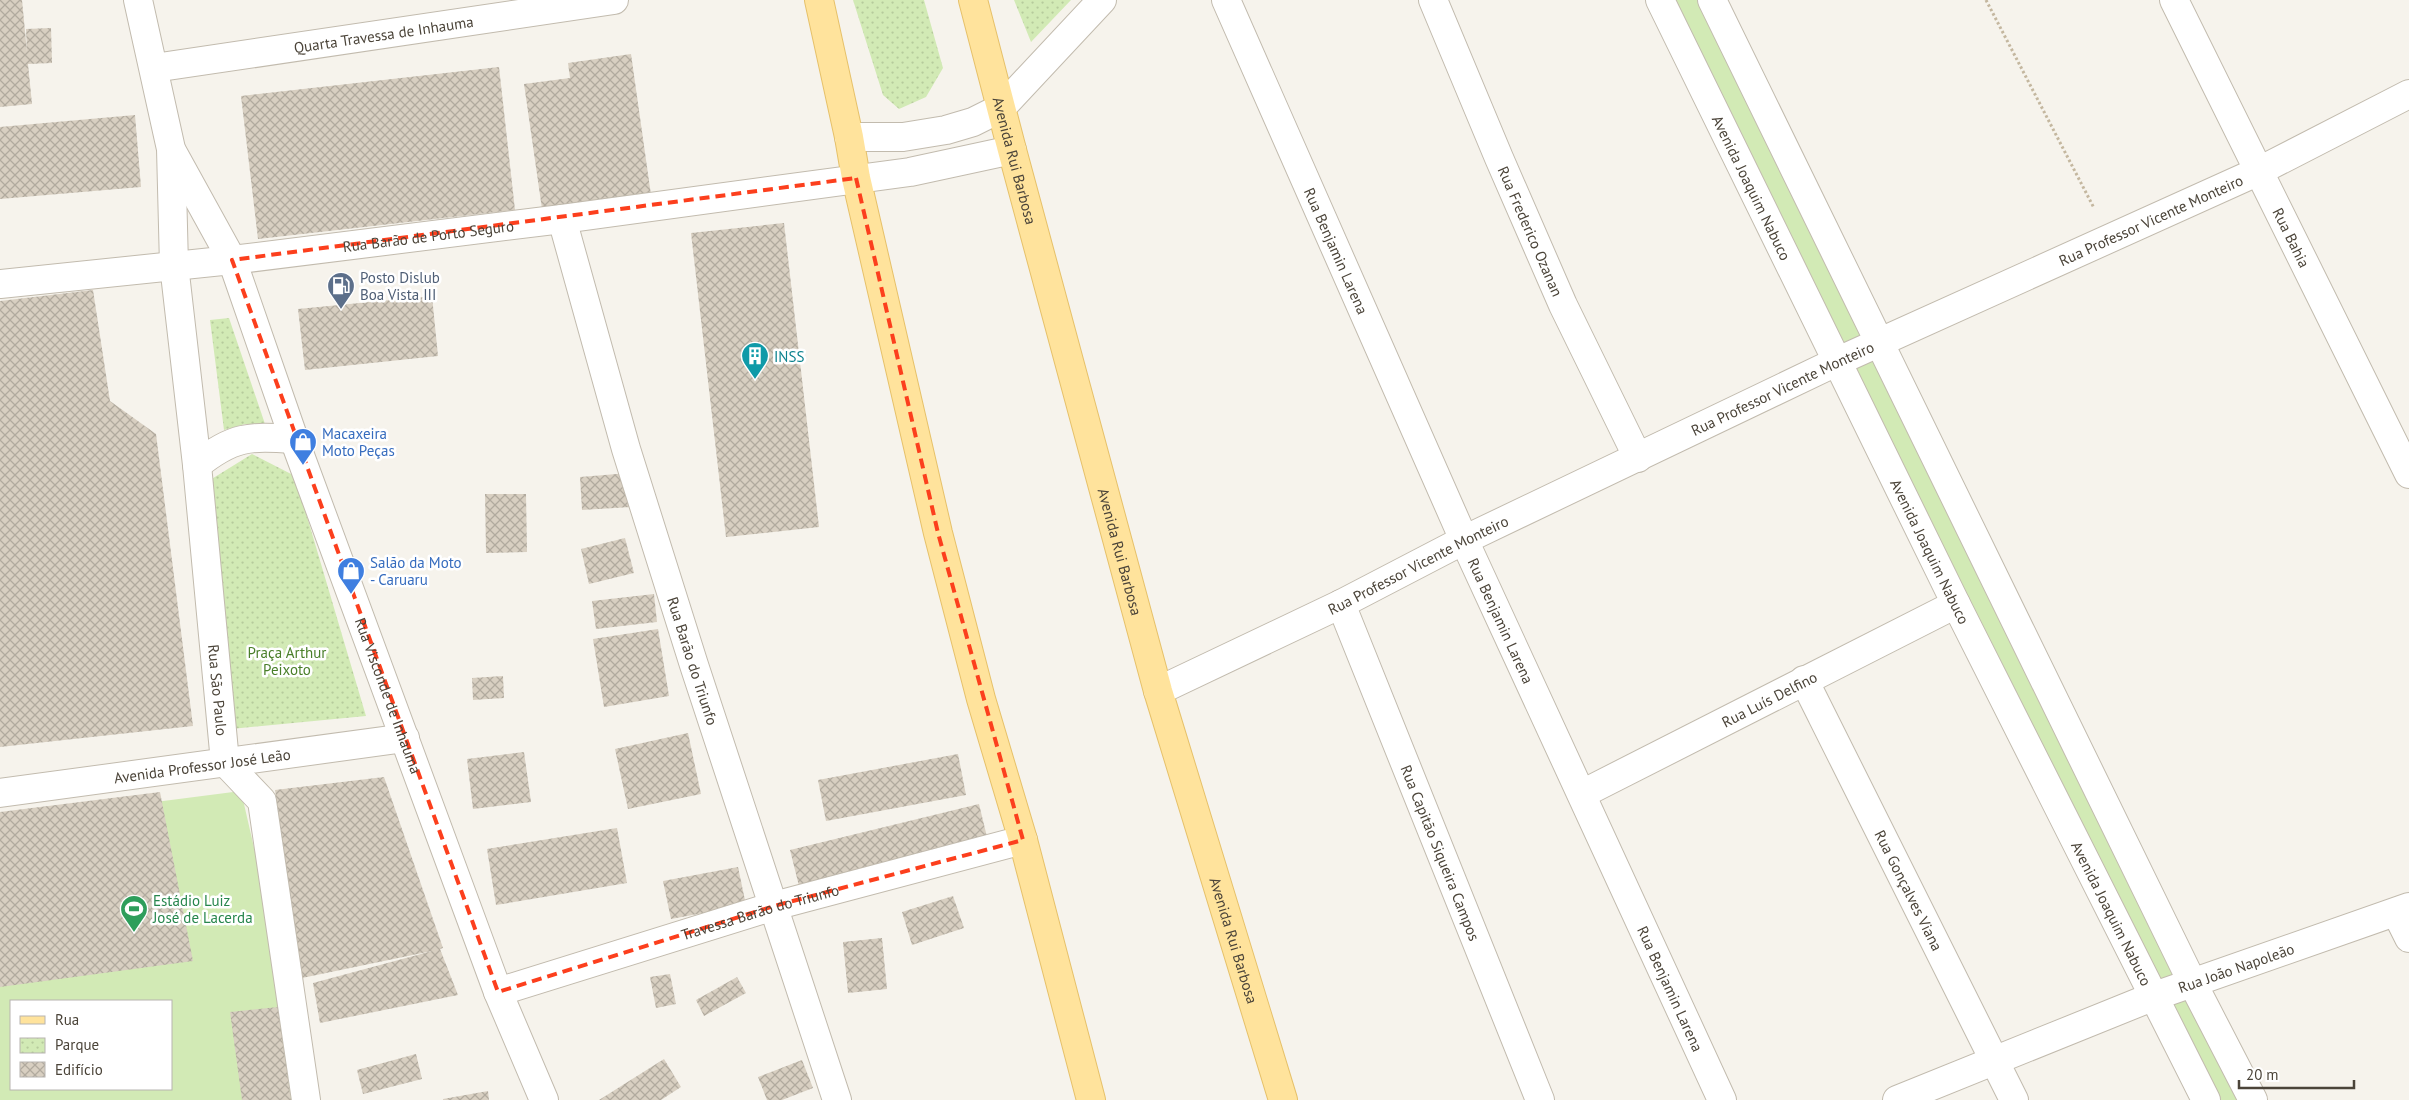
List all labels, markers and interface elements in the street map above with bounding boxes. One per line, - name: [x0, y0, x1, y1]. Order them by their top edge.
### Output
- street label: Quarta Travessa de Inhauma: [292, 11, 475, 57]
- street label: Avenida Rui Barbosa: [989, 95, 1041, 226]
- street label: Avenida Joaquim Nabuco: [1708, 112, 1796, 263]
- street label: Rua Frederico Ozanan: [1494, 163, 1568, 299]
- street label: Rua Professor Vicente Monteiro: [2056, 170, 2246, 270]
- street label: Rua Benjamin Larena: [1300, 185, 1373, 317]
- street label: Rua Bahia: [2269, 204, 2314, 270]
- street label: Rua Barão de Porto Seguro: [342, 216, 515, 256]
- place label: Posto Dislub Boa Vista III: [360, 268, 440, 304]
- fuel station icon: Posto Dislub Boa Vista III: [326, 271, 356, 310]
- street label: Rua Professor Vicente Monteiro: [1688, 337, 1877, 440]
- building icon: INSS: [740, 341, 770, 380]
- place label: INSS: [774, 347, 804, 366]
- place label: Macaxeira Moto Peças: [322, 424, 395, 460]
- shop icon: Macaxeira Moto Peças: [288, 427, 318, 466]
- street label: Avenida Joaquim Nabuco: [1887, 476, 1974, 627]
- street label: Avenida Rui Barbosa: [1094, 486, 1147, 617]
- street label: Rua Professor Vicente Monteiro: [1325, 511, 1511, 618]
- place label: Salão da Moto - Caruaru: [370, 553, 462, 589]
- street label: Rua Benjamin Larena: [1464, 555, 1538, 687]
- shop icon: Salão da Moto - Caruaru: [336, 556, 366, 595]
- street label: Rua Barão do Triunfo: [664, 594, 723, 728]
- street label: Rua Visconde de Inhauma: [351, 615, 426, 776]
- park label: Praça Arthur Peixoto: [248, 643, 326, 679]
- street label: Rua São Paulo: [204, 644, 232, 737]
- street label: Rua Luís Delfino: [1718, 667, 1820, 731]
- street label: Avenida Professor José Leão: [113, 744, 292, 787]
- street label: Rua Capitão Siqueira Campos: [1397, 762, 1485, 943]
- street label: Rua Gonçalves Viana: [1871, 827, 1947, 954]
- street label: Avenida Joaquim Nabuco: [2068, 838, 2156, 989]
- street label: Avenida Rui Barbosa: [1206, 875, 1262, 1006]
- street label: Travessa Barão do Triunfo: [679, 880, 841, 944]
- place label: Estádio Luiz José de Lacerda: [152, 891, 253, 927]
- sports icon: Estádio Luiz José de Lacerda: [119, 894, 149, 933]
- street label: Rua Benjamin Larena: [1634, 923, 1708, 1054]
- street label: Rua João Napoleão: [2175, 939, 2296, 997]
- legend: [10, 1000, 172, 1090]
- text: Rua: [55, 1010, 79, 1029]
- text: Parque: [55, 1035, 99, 1054]
- scale bar: [2239, 1058, 2354, 1090]
- text: Edifício: [55, 1060, 103, 1079]
- text: 20 m: [2246, 1065, 2279, 1084]

